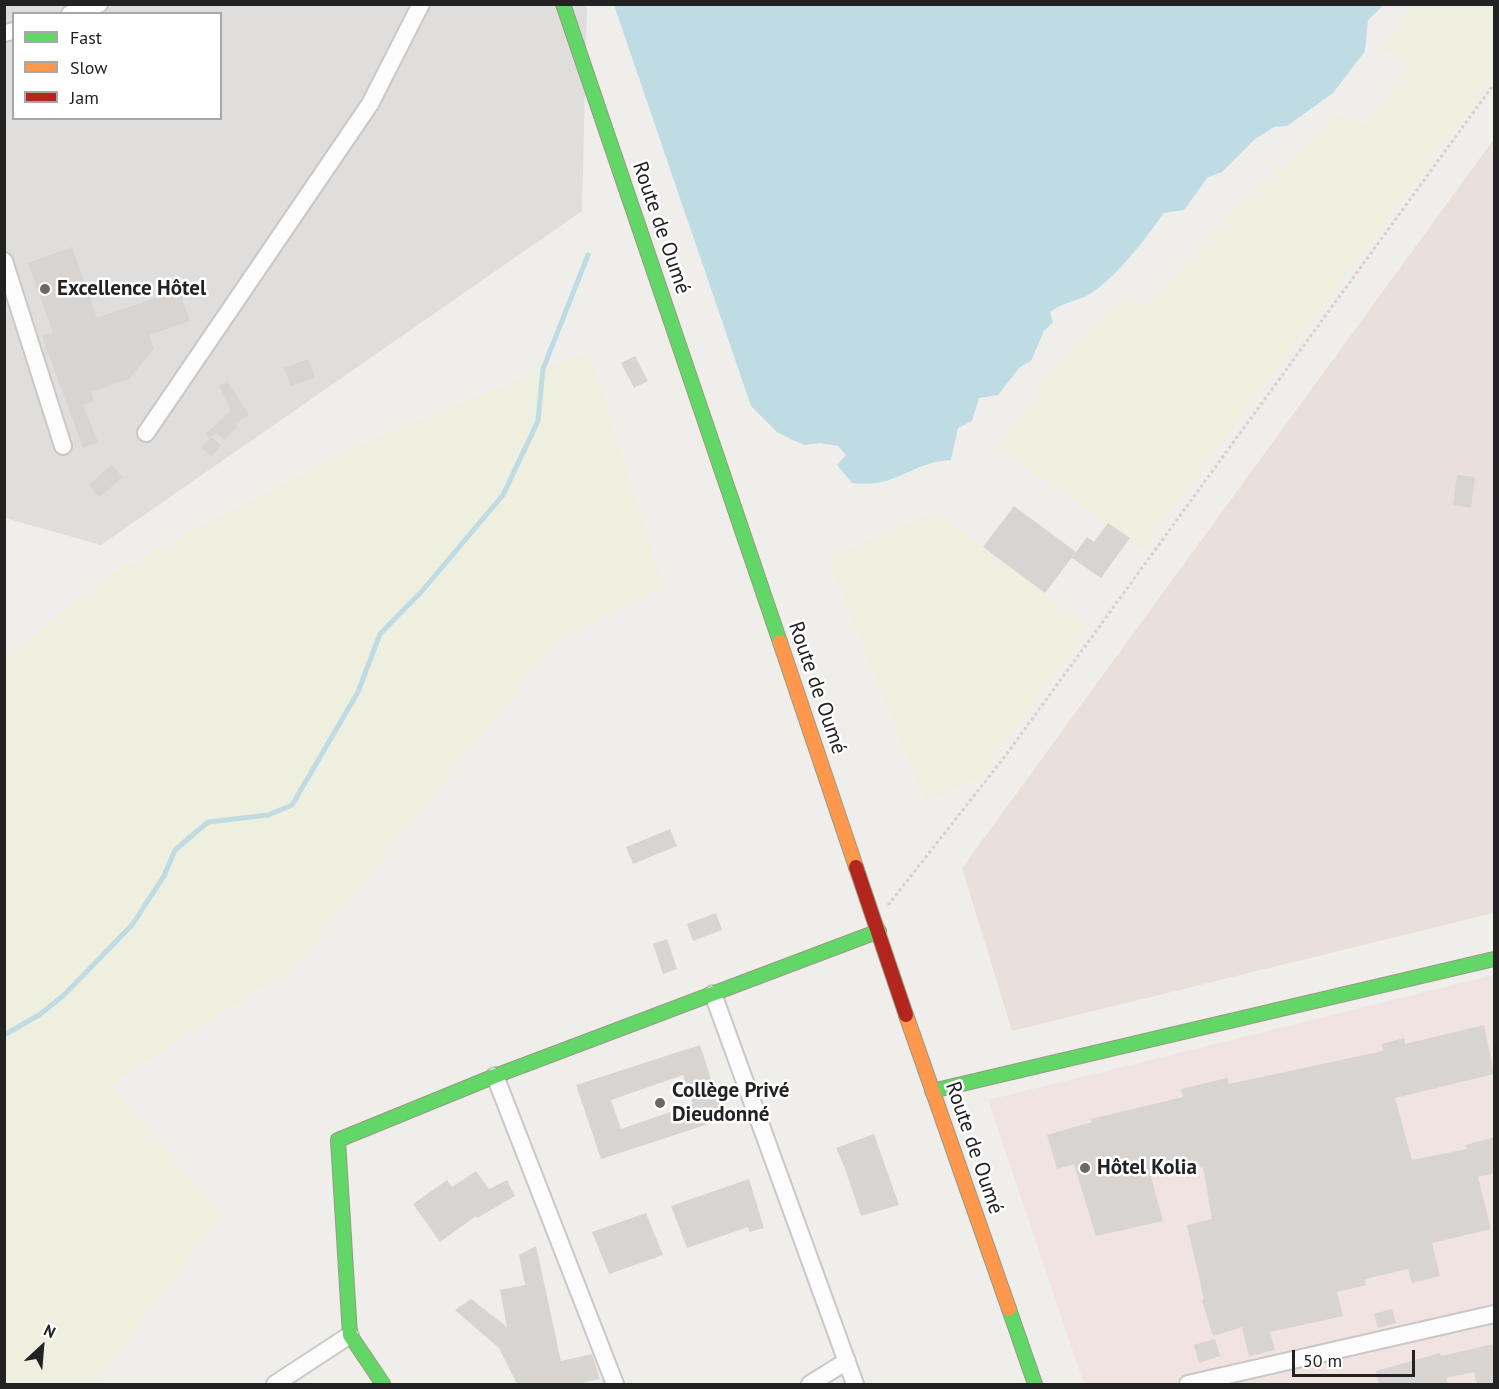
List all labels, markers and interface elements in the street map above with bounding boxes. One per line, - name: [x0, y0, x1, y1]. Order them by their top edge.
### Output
- legend: [12, 12, 222, 120]
- text: Fast: [70, 26, 102, 49]
- text: Slow: [70, 56, 108, 79]
- text: Jam: [70, 86, 99, 109]
- street label: Route de Oumé: [627, 159, 695, 297]
- place label: Excellence Hôtel: [57, 276, 206, 302]
- marker: Excellence Hôtel: [38, 282, 52, 296]
- street label: Route de Oumé: [783, 619, 851, 757]
- place label: Collège Privé Dieudonné: [672, 1078, 789, 1128]
- street label: Route de Oumé: [940, 1079, 1008, 1217]
- marker: Collège Privé Dieudonné: [653, 1096, 667, 1110]
- place label: Hôtel Kolia: [1097, 1155, 1197, 1181]
- marker: Hôtel Kolia: [1078, 1161, 1092, 1175]
- north arrow: [12, 1317, 72, 1377]
- text: N: [41, 1320, 59, 1342]
- scale bar: [1295, 1338, 1418, 1376]
- text: 50 m: [1303, 1349, 1342, 1372]

